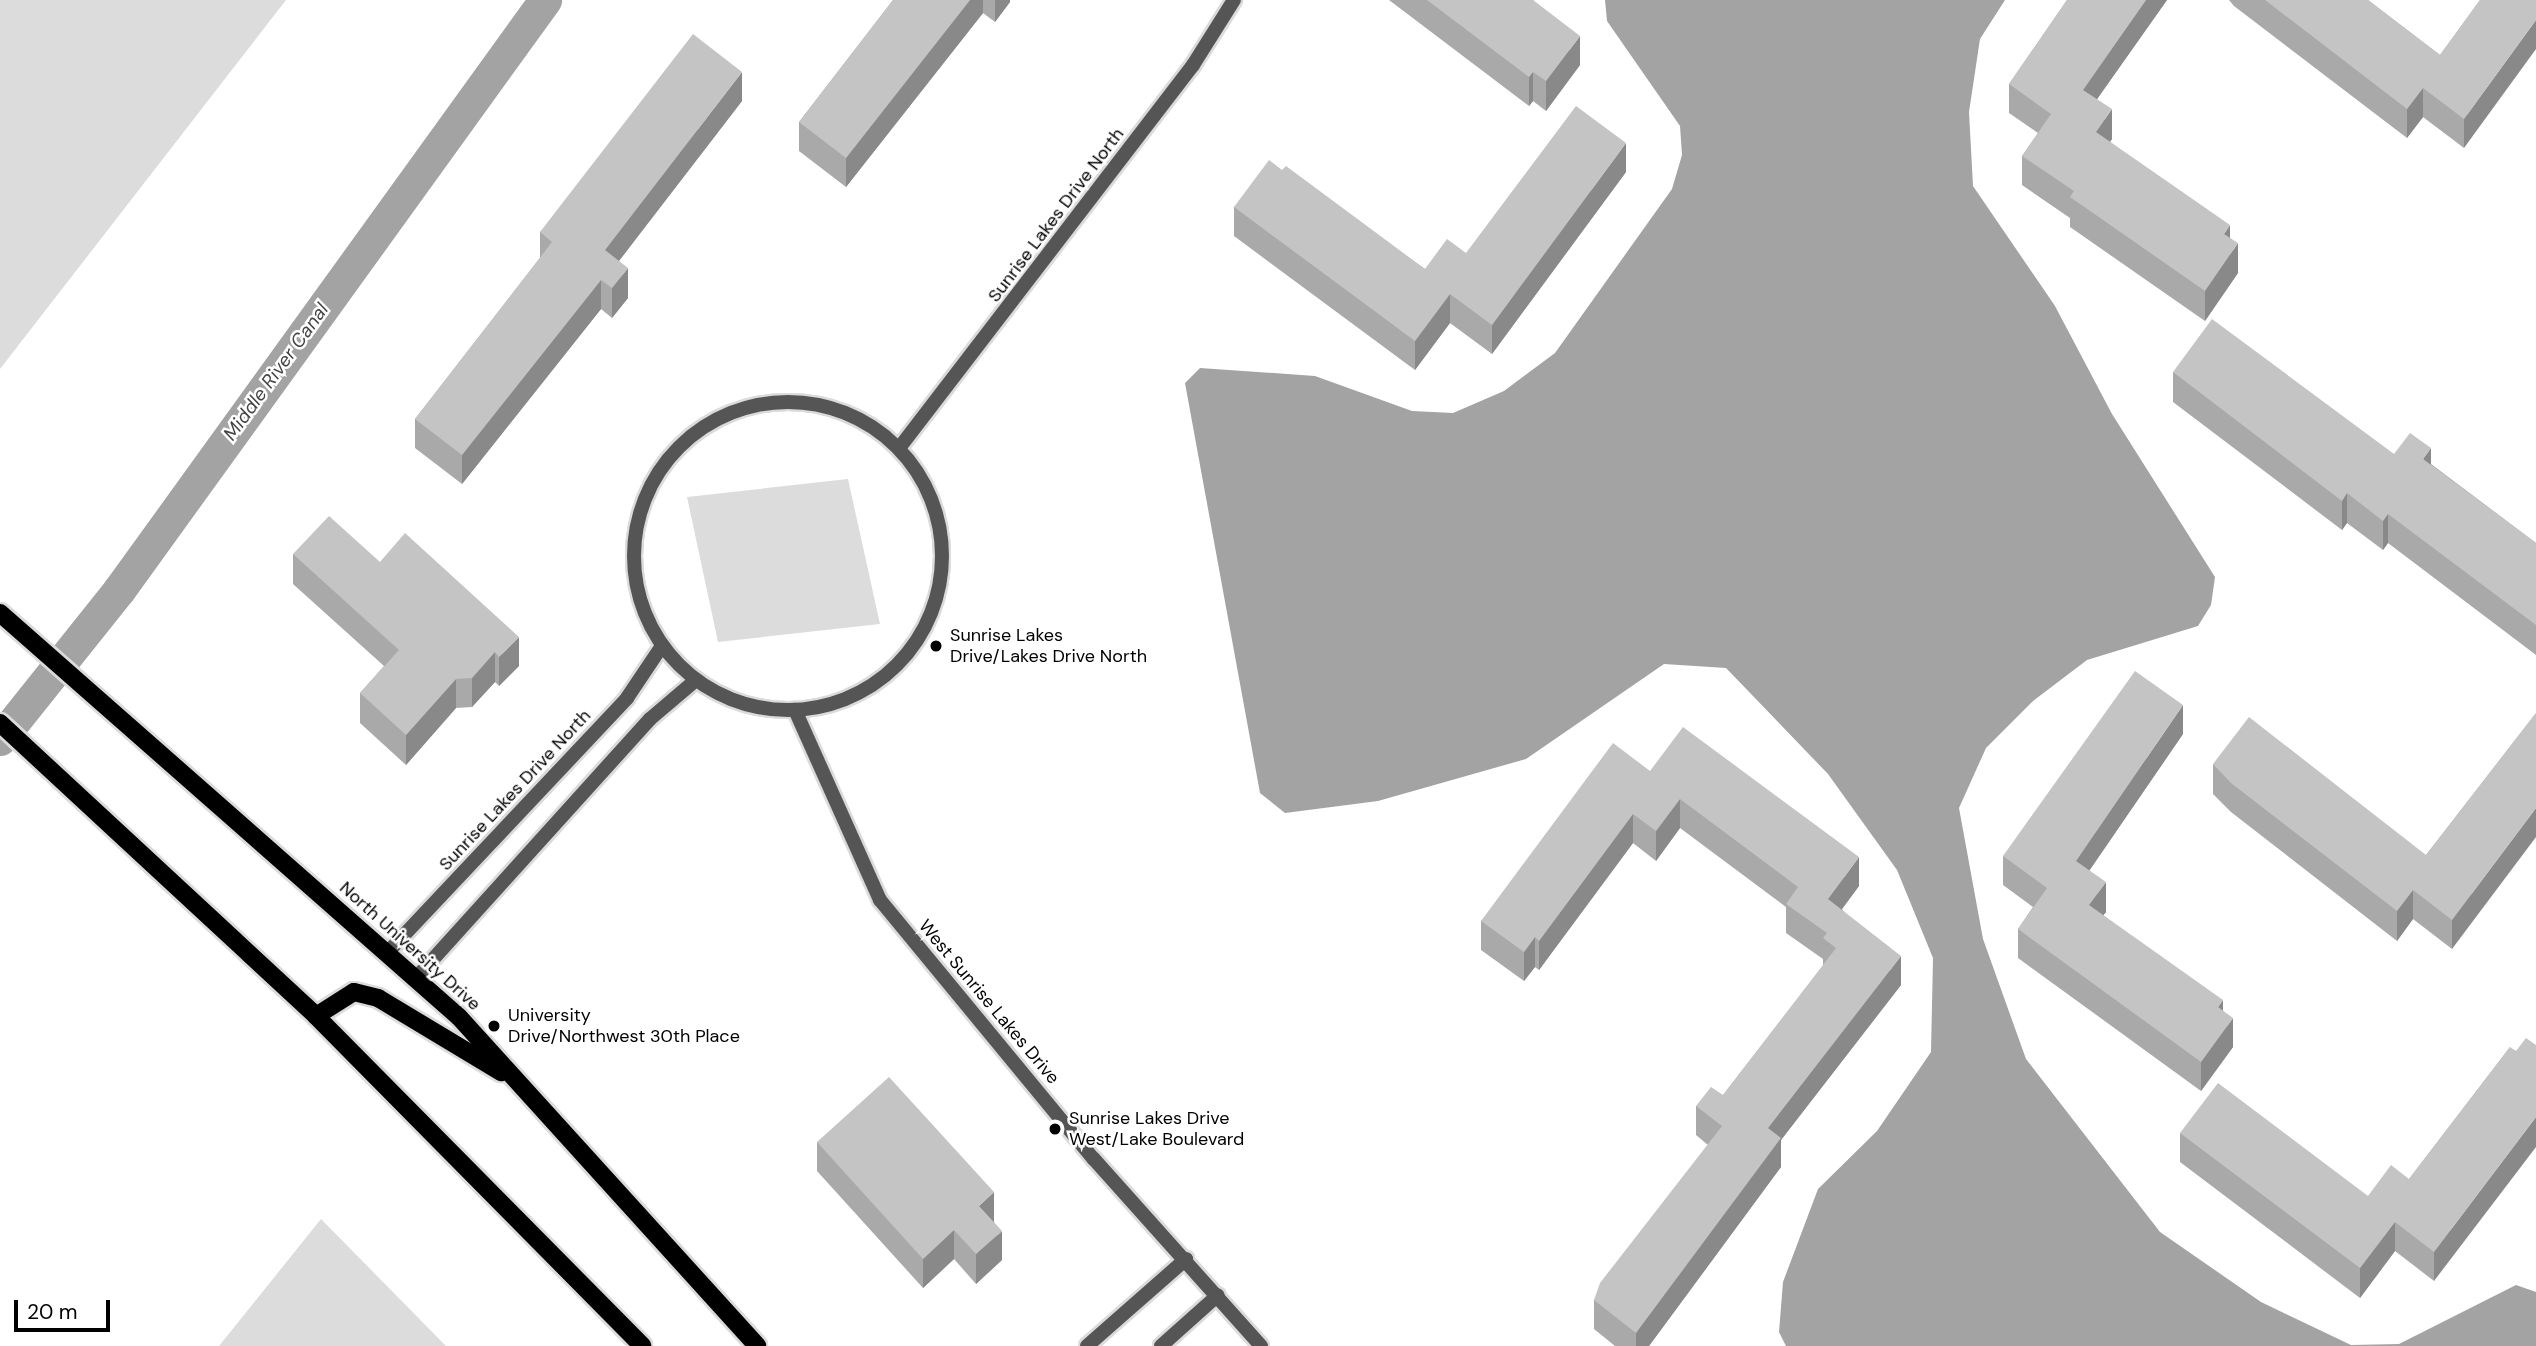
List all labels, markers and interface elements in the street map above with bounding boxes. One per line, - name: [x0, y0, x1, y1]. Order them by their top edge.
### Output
- street label: Sunrise Lakes Drive North: [983, 124, 1129, 306]
- water label: Middle River Canal: [219, 299, 333, 445]
- place label: Sunrise Lakes Drive/Lakes Drive North: [950, 625, 1147, 668]
- marker: Sunrise Lakes Drive/Lakes Drive North: [928, 638, 944, 654]
- street label: Sunrise Lakes Drive North: [435, 705, 595, 875]
- street label: North University Drive: [335, 877, 485, 1015]
- street label: West Sunrise Lakes Drive: [914, 916, 1064, 1088]
- place label: University Drive/Northwest 30th Place: [508, 1005, 740, 1048]
- marker: University Drive/Northwest 30th Place: [486, 1018, 502, 1034]
- place label: Sunrise Lakes Drive West/Lake Boulevard: [1069, 1108, 1244, 1150]
- marker: Sunrise Lakes Drive West/Lake Boulevard: [1047, 1121, 1063, 1137]
- scale bar: [18, 1286, 114, 1330]
- text: 20 m: [27, 1298, 78, 1326]

